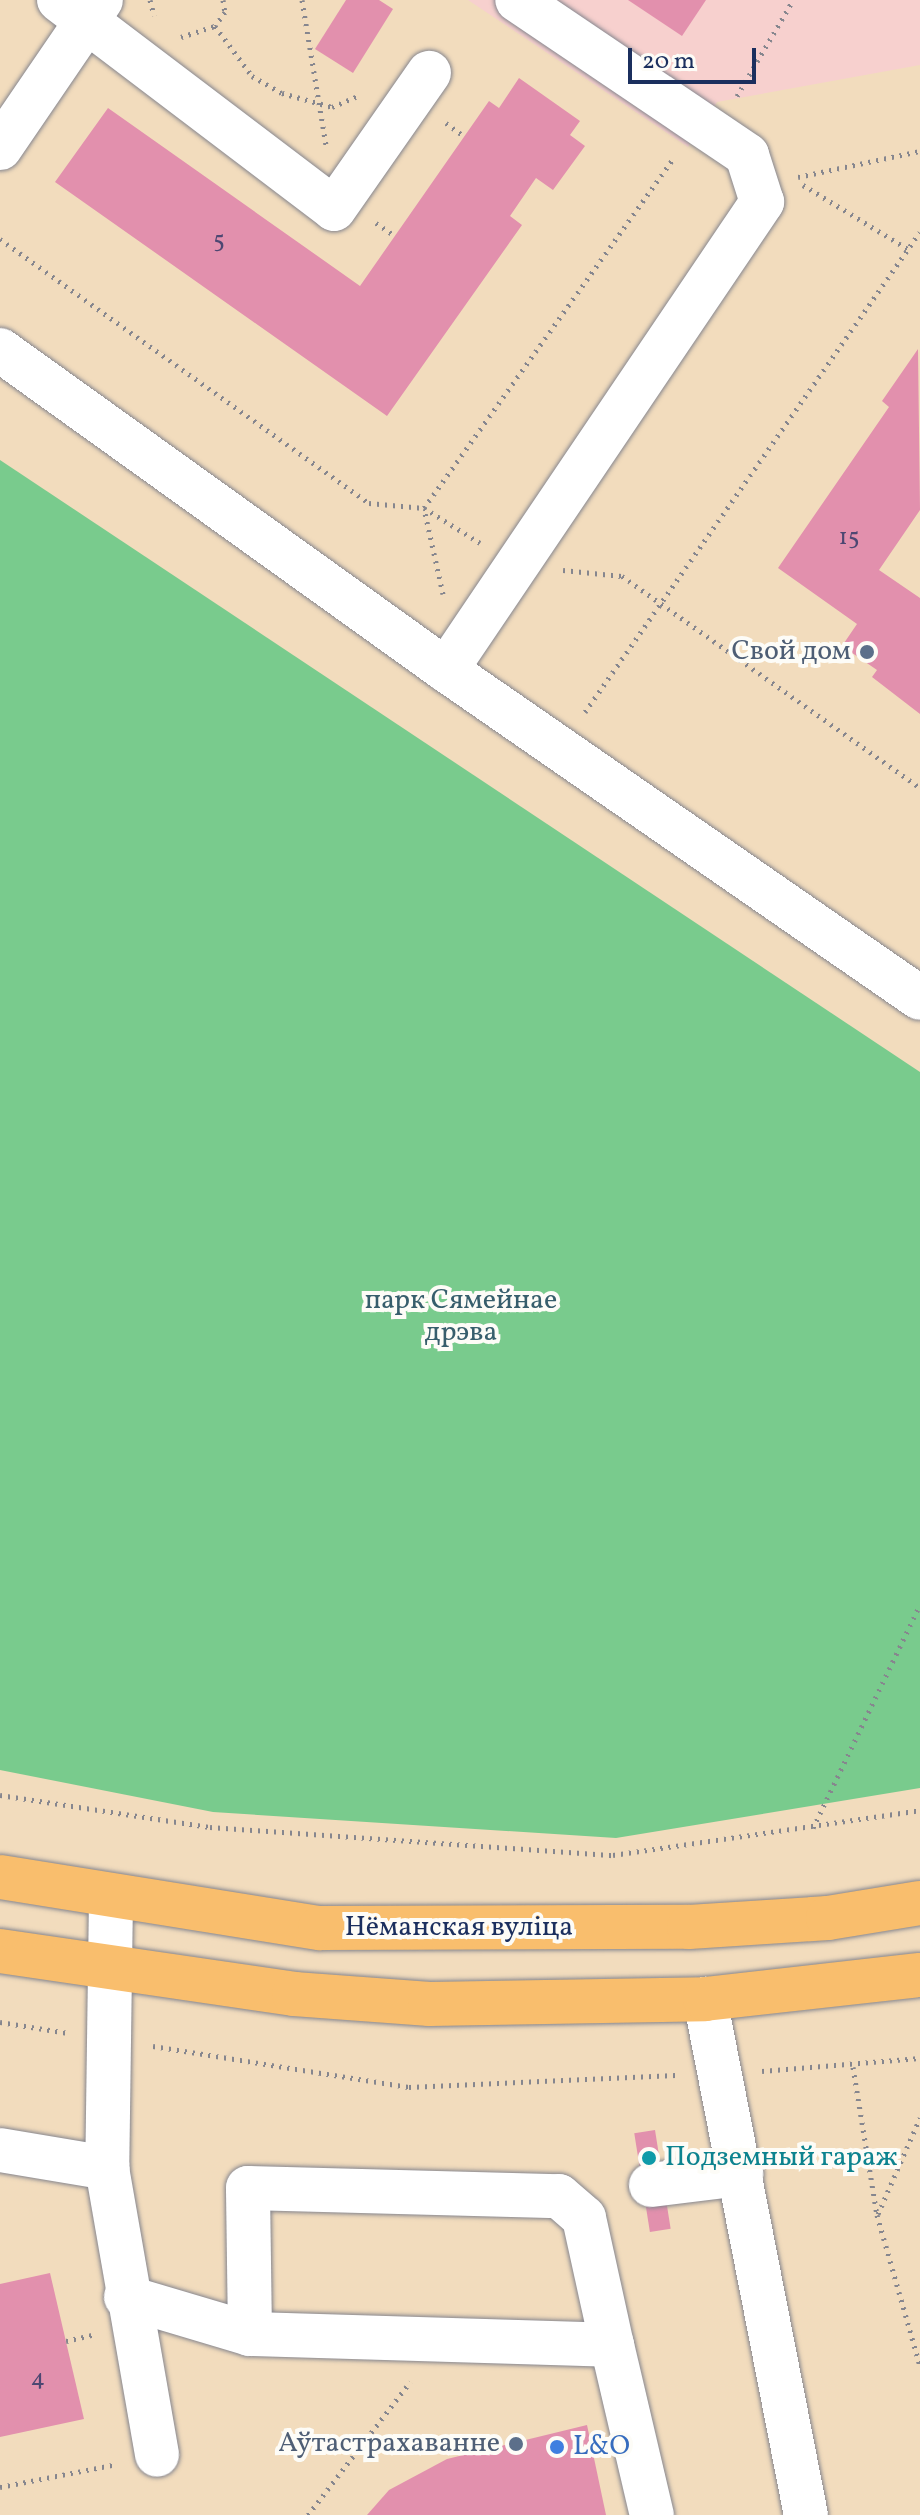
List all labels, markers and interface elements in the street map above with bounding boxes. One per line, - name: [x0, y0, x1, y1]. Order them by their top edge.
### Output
- scale bar: [632, 32, 760, 82]
- text: 20 m: [642, 45, 695, 79]
- house number: 5: [213, 228, 225, 256]
- house number: 15: [839, 525, 859, 553]
- place label: Свой дом: [731, 635, 851, 669]
- marker: Свой дом: [858, 643, 876, 661]
- park label: парк Сямейнае дрэва: [365, 1284, 557, 1350]
- street label: Нёманская вуліца: [345, 1911, 573, 1945]
- place label: Подземный гараж: [665, 2141, 898, 2175]
- marker: Подземный гараж: [640, 2149, 658, 2167]
- house number: 4: [31, 2366, 45, 2394]
- place label: Аўтастрахаванне: [278, 2427, 500, 2461]
- place label: L&O: [573, 2430, 630, 2464]
- marker: Аўтастрахаванне: [507, 2435, 525, 2453]
- marker: L&O: [548, 2438, 566, 2456]

